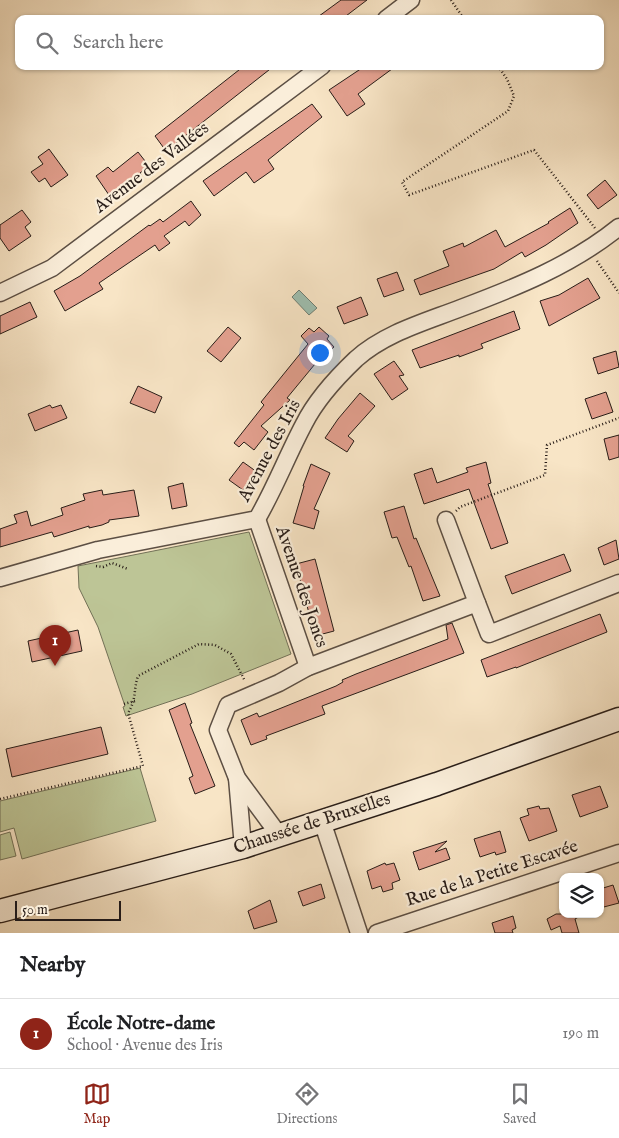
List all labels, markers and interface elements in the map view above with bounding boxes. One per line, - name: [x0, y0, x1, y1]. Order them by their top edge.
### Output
- search box: [15, 15, 604, 70]
- icon: search: [33, 29, 61, 57]
- text: Search here: [73, 31, 164, 55]
- street label: Avenue des Vallées: [89, 117, 214, 219]
- your location: [307, 340, 333, 366]
- street label: Avenue des Iris: [233, 396, 307, 507]
- street label: Avenue des Joncs: [269, 522, 333, 651]
- pin: 1: [39, 625, 71, 666]
- street label: Chaussée de Bruxelles: [231, 788, 393, 860]
- street label: Rue de la Petite Escavée: [403, 835, 581, 913]
- map controls: [559, 873, 604, 918]
- button: layers: [559, 873, 604, 918]
- scale bar: [15, 898, 121, 921]
- text: 50 m: [22, 901, 48, 919]
- text: Nearby: [20, 952, 85, 979]
- text: École Notre-dame: [67, 1012, 215, 1036]
- text: 1: [33, 1024, 39, 1044]
- text: 190 m: [562, 1024, 599, 1044]
- text: School · Avenue des Iris: [67, 1036, 223, 1056]
- tab: Map: [83, 1080, 111, 1128]
- tab: Directions: [276, 1080, 337, 1128]
- tab: Saved: [503, 1080, 536, 1128]

